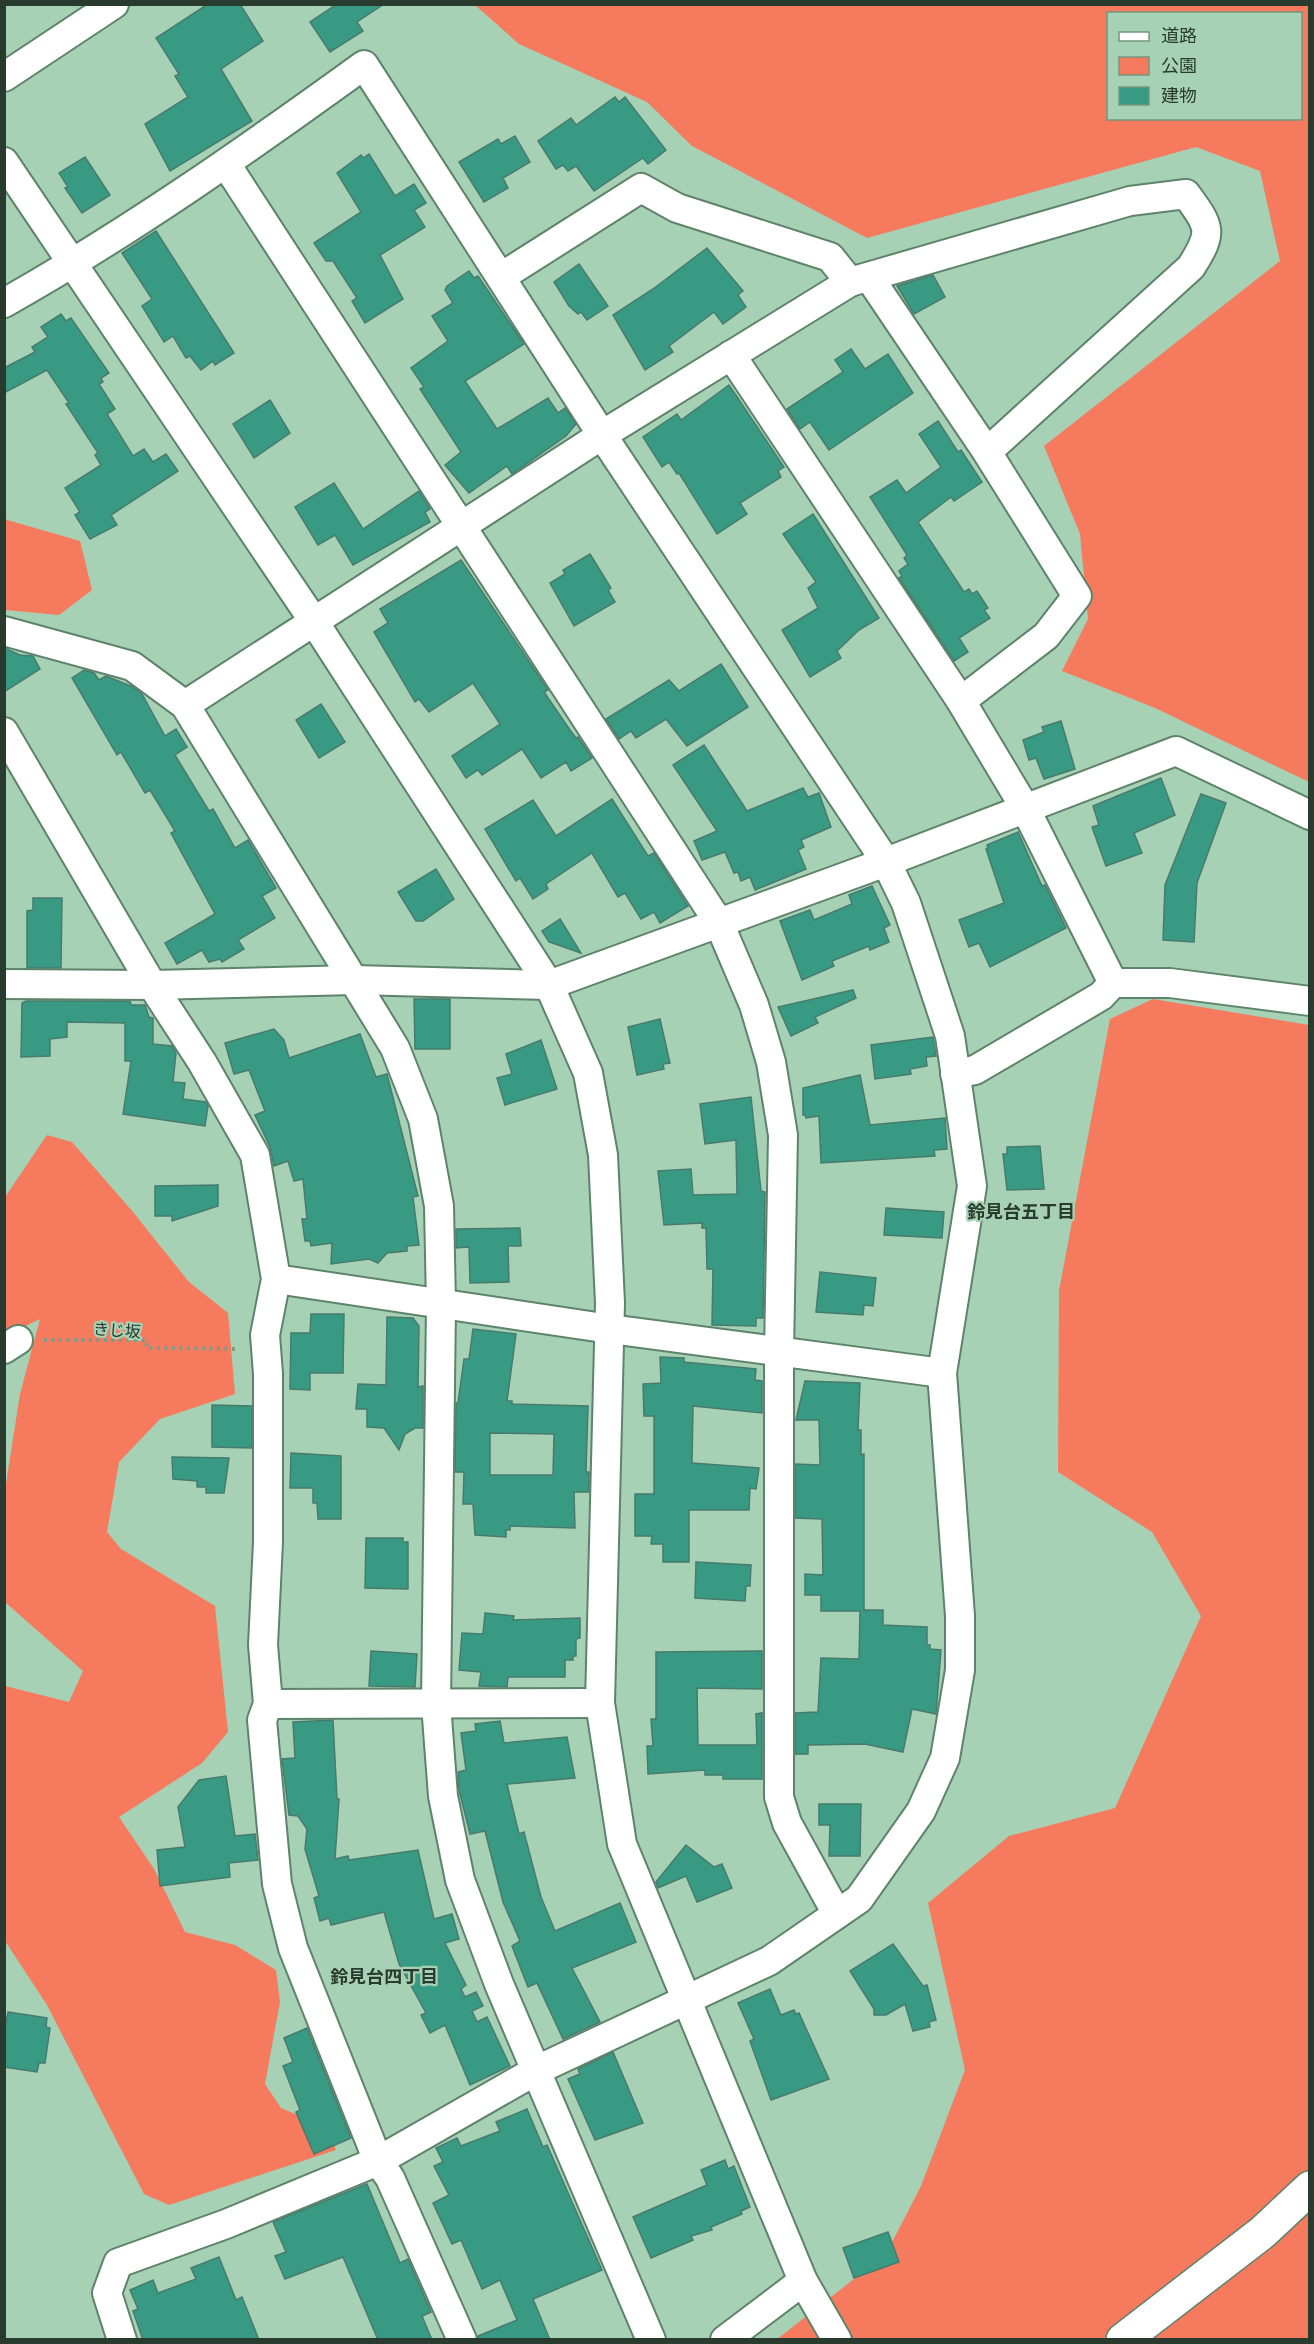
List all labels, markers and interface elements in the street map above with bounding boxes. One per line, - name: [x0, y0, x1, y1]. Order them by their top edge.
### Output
- legend: [1107, 12, 1302, 120]
- text: 道路: [1161, 26, 1197, 46]
- text: 公園: [1161, 56, 1197, 76]
- text: 建物: [1161, 86, 1197, 106]
- district label: 鈴見台五丁目: [967, 1202, 1075, 1222]
- street label: きじ坂: [92, 1320, 142, 1341]
- district label: 鈴見台四丁目: [330, 1967, 438, 1987]

